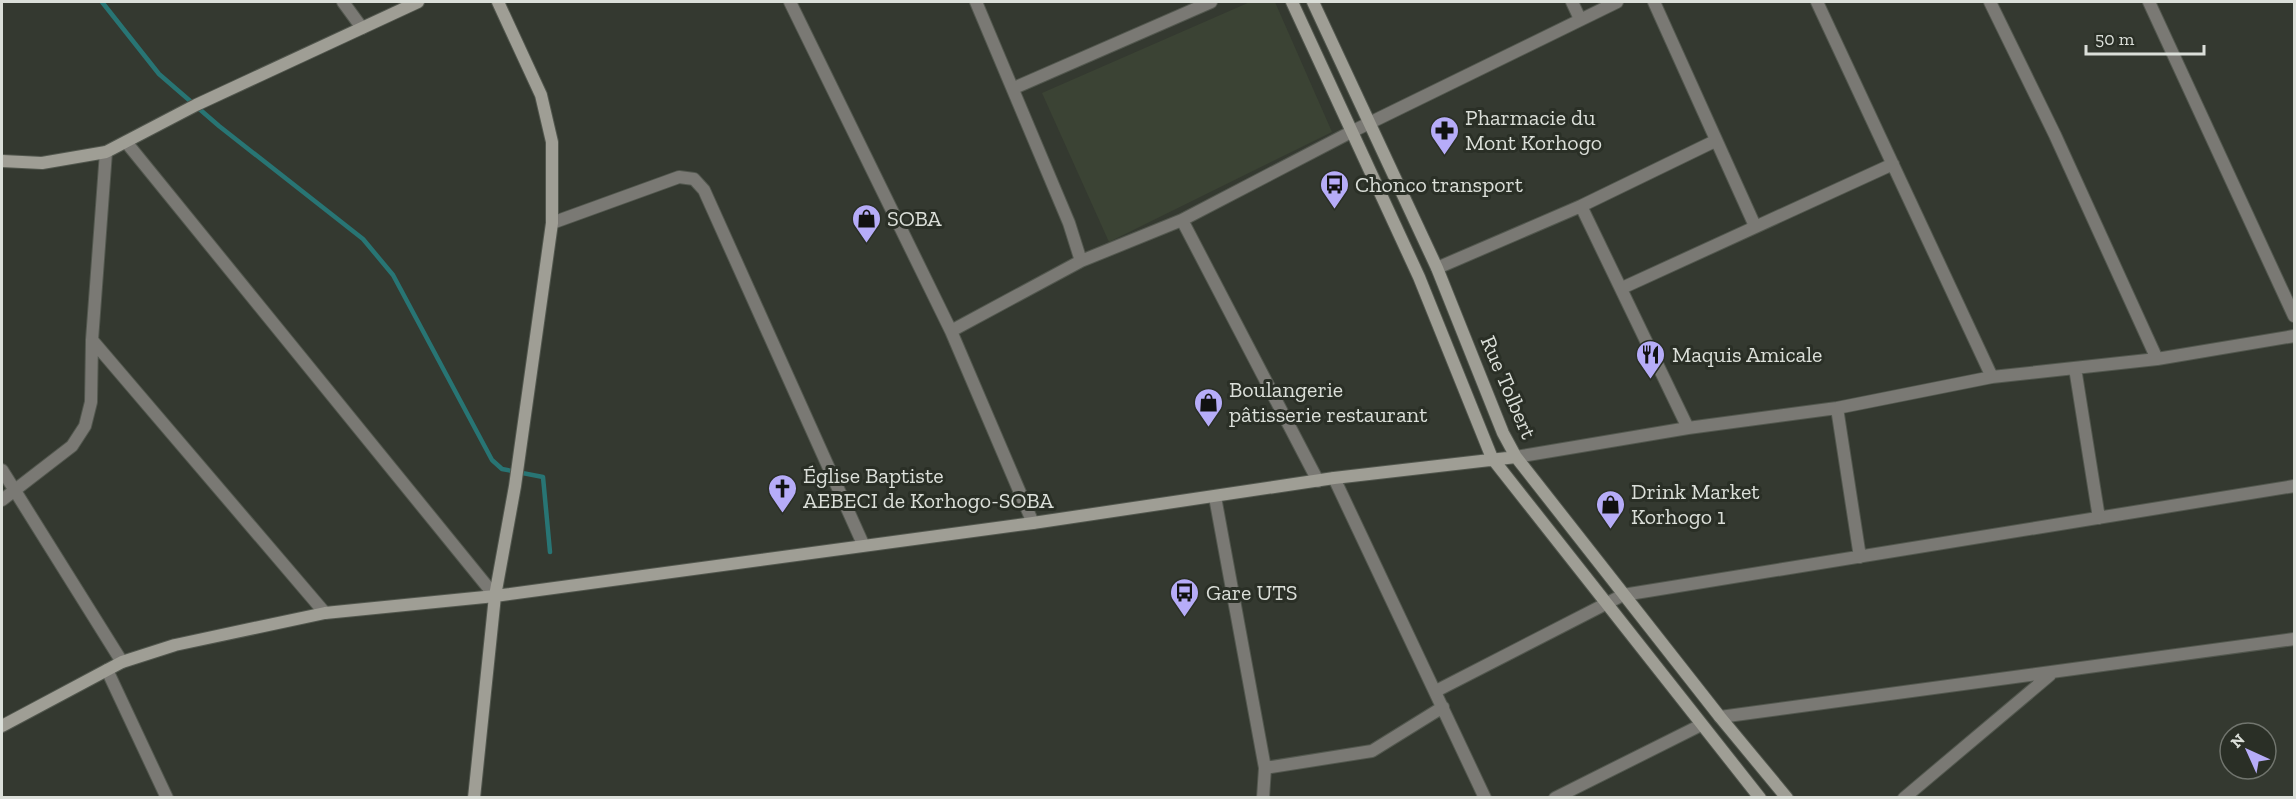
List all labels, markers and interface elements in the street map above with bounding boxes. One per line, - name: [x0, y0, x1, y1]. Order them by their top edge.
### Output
- scale bar: [2086, 18, 2204, 56]
- text: 50 m: [2095, 28, 2135, 50]
- place label: Pharmacie du Mont Korhogo: [1465, 104, 1602, 156]
- pharmacy icon: Pharmacie du Mont Korhogo: [1428, 114, 1460, 156]
- bus stop icon: Chonco transport: [1318, 168, 1350, 210]
- place label: Chonco transport: [1355, 171, 1524, 198]
- shop icon: SOBA: [850, 202, 882, 244]
- place label: SOBA: [887, 205, 942, 232]
- street label: Rue Tolbert: [1475, 331, 1543, 444]
- restaurant icon: Maquis Amicale: [1635, 338, 1667, 380]
- place label: Maquis Amicale: [1672, 341, 1822, 368]
- place label: Boulangerie pâtisserie restaurant: [1229, 376, 1428, 428]
- shop icon: Boulangerie pâtisserie restaurant: [1192, 386, 1224, 428]
- place label: Église Baptiste AEBECI de Korhogo-SOBA: [803, 462, 1054, 514]
- church icon: Église Baptiste AEBECI de Korhogo-SOBA: [766, 472, 798, 514]
- place label: Drink Market Korhogo 1: [1631, 478, 1760, 530]
- shop icon: Drink Market Korhogo 1: [1594, 488, 1626, 530]
- bus stop icon: Gare UTS: [1169, 576, 1201, 618]
- place label: Gare UTS: [1206, 579, 1298, 606]
- north arrow: [2218, 721, 2278, 781]
- text: N: [2227, 730, 2249, 752]

